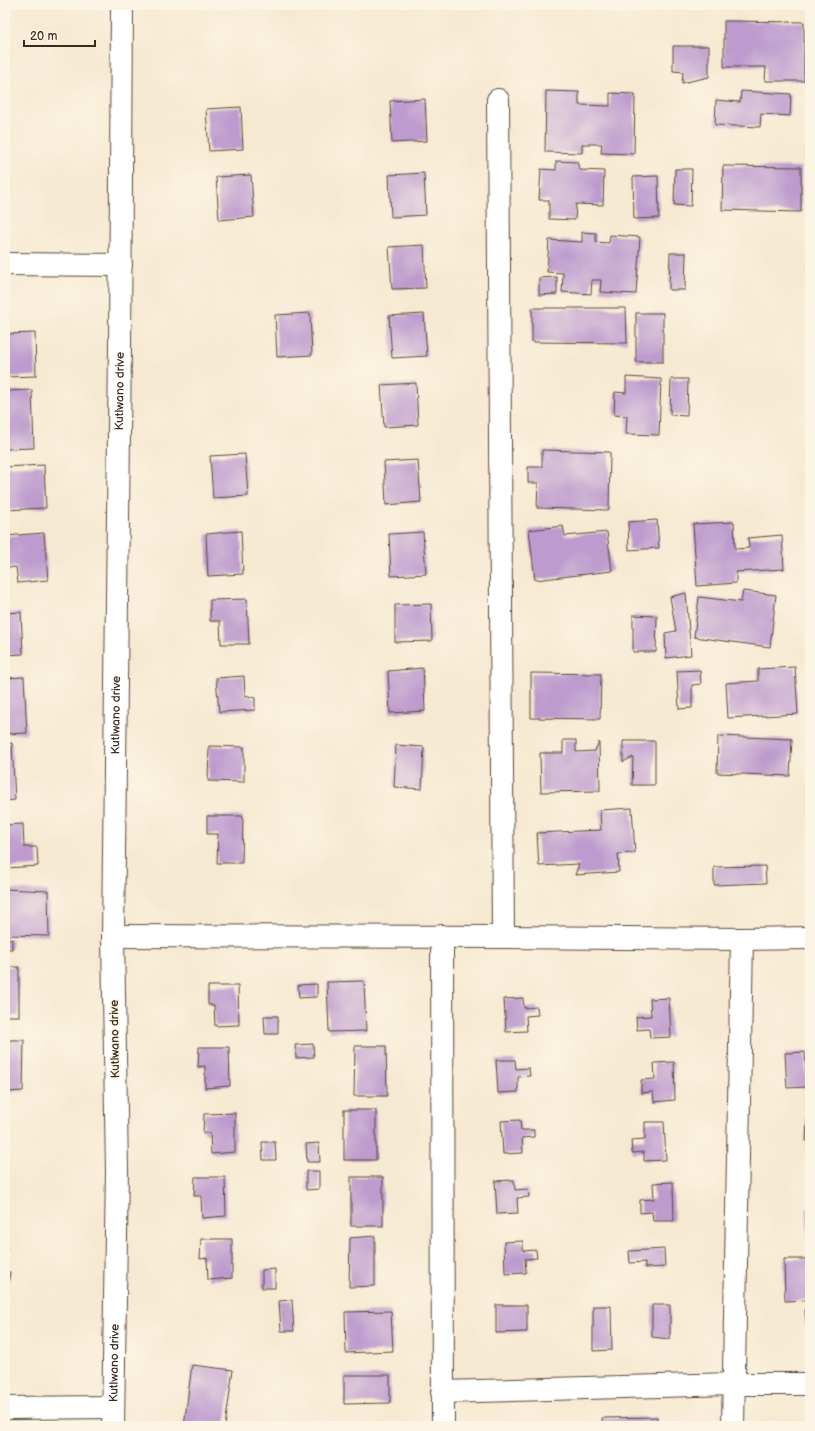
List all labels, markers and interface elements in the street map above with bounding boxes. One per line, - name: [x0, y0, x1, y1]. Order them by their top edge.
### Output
- scale bar: [24, 22, 95, 48]
- text: 20 m: [30, 29, 57, 44]
- street label: Kutlwano drive: [112, 352, 127, 430]
- street label: Kutlwano drive: [108, 676, 124, 754]
- street label: Kutlwano drive: [107, 1000, 123, 1078]
- street label: Kutlwano drive: [106, 1324, 122, 1402]

